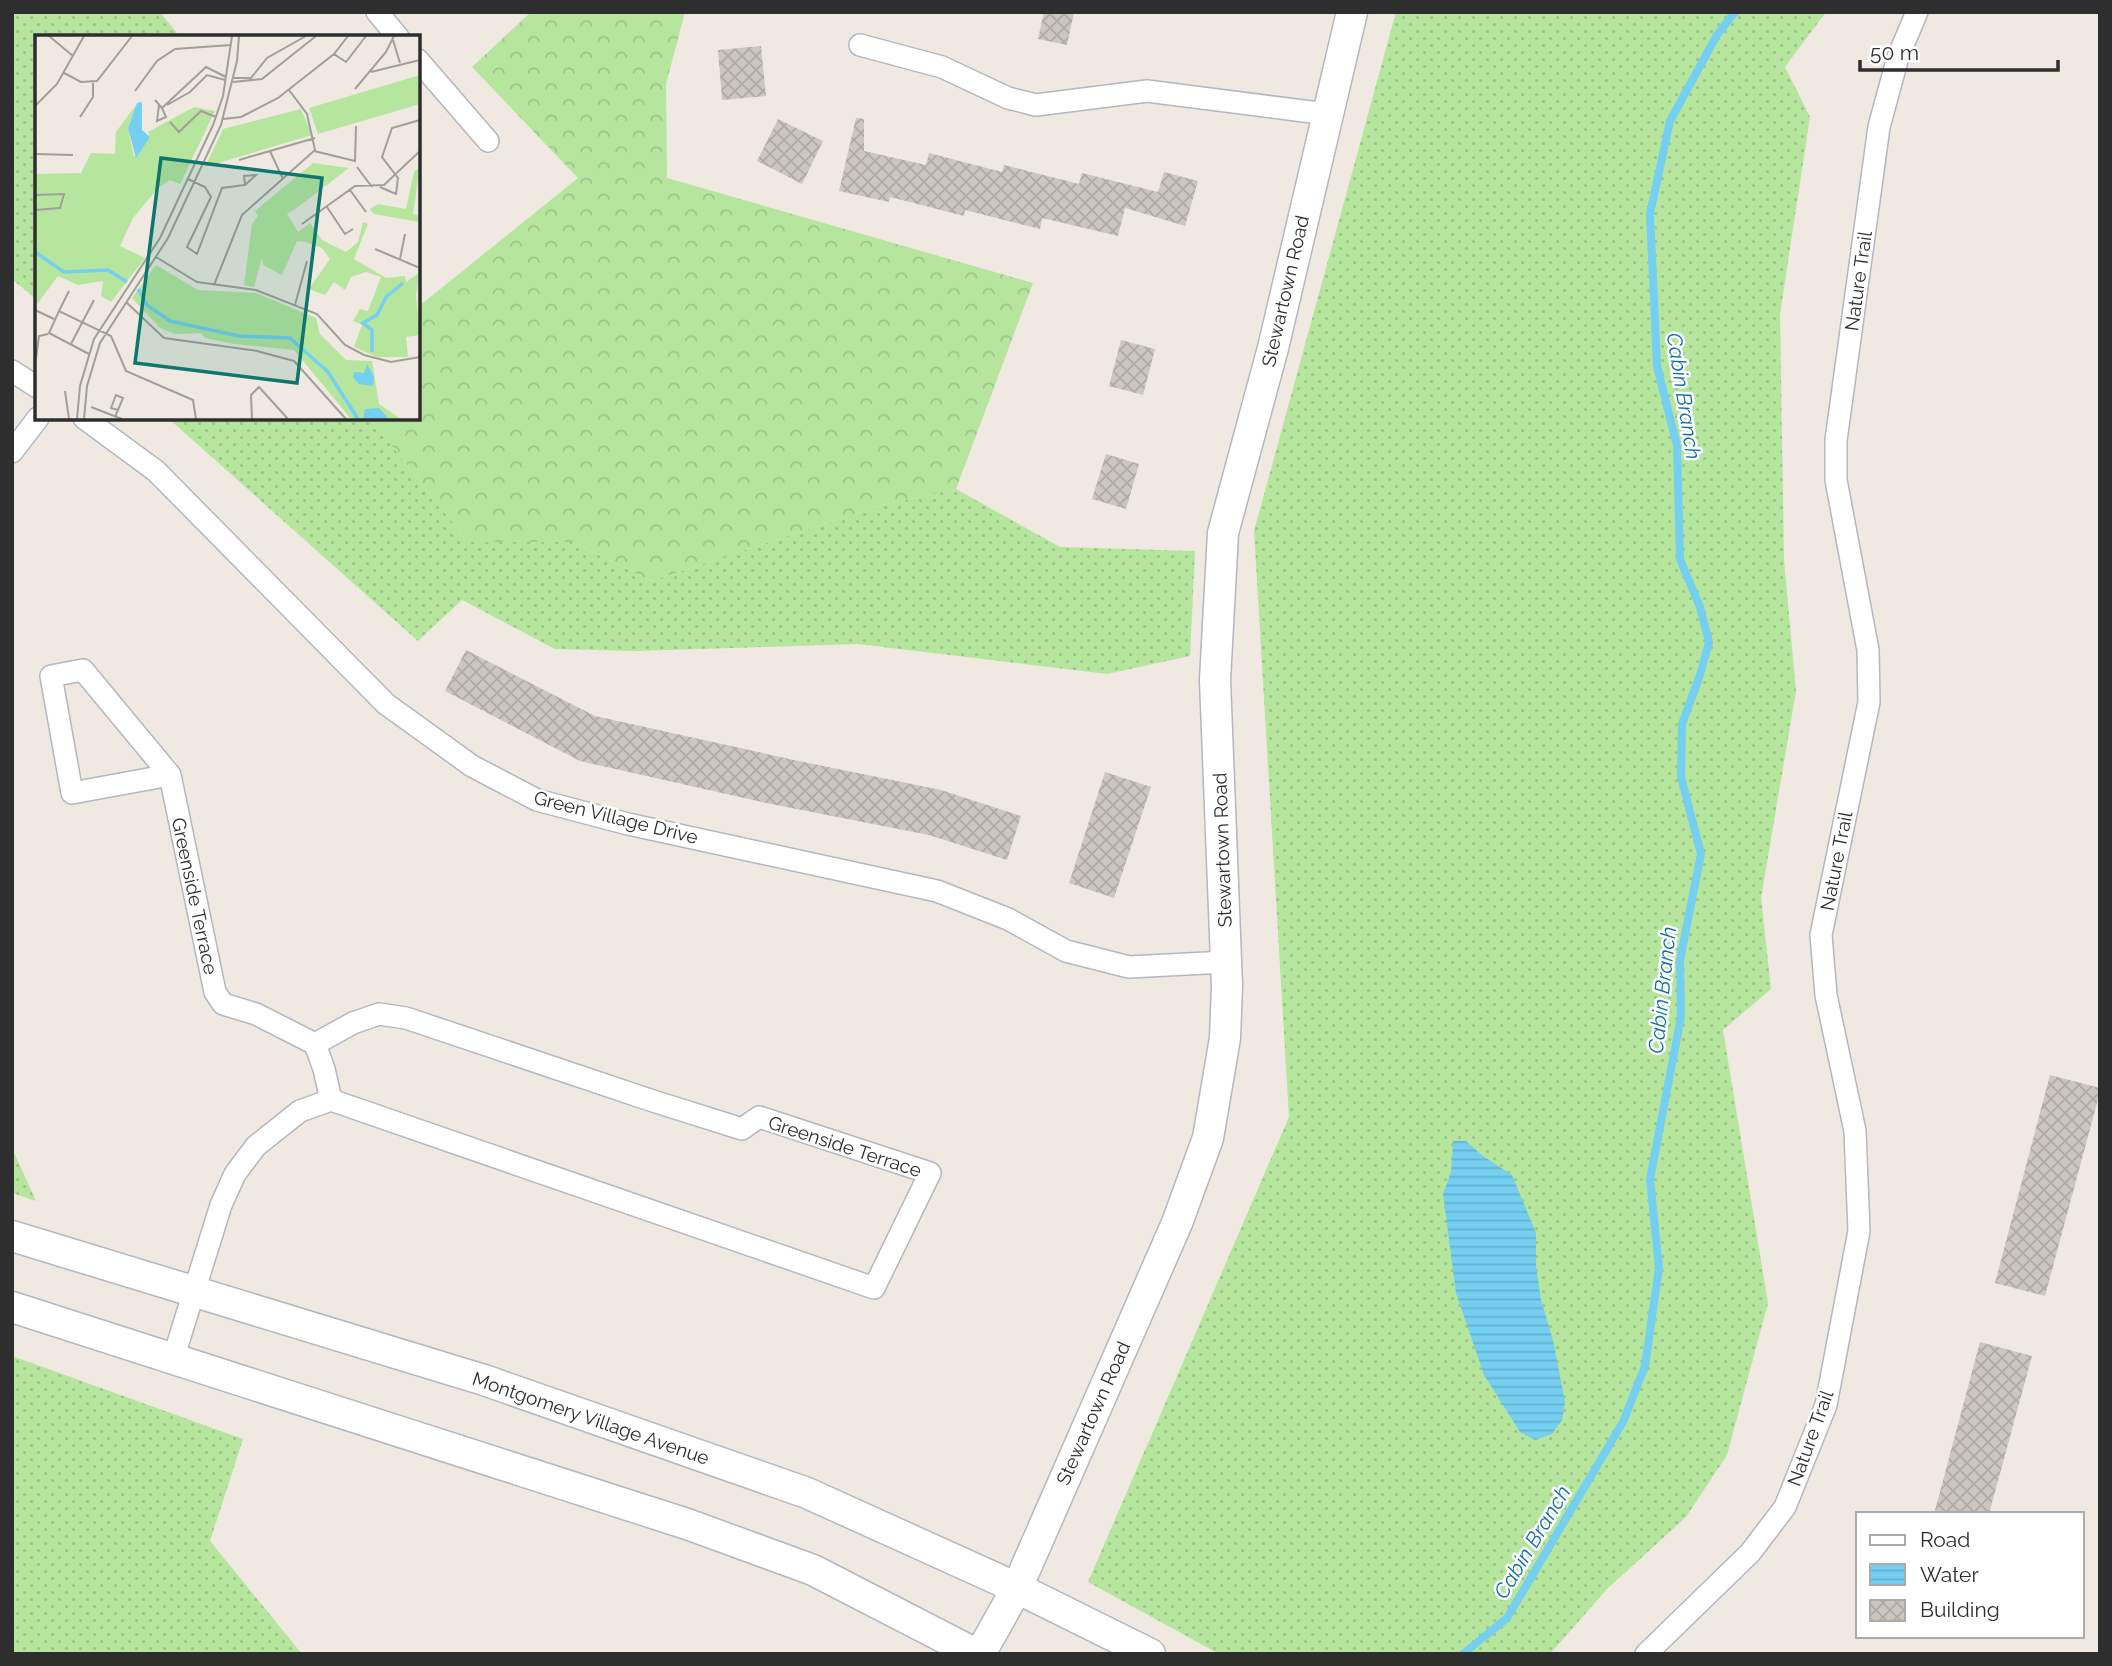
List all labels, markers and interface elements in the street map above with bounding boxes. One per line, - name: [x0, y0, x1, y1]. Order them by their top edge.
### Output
- scale bar: [1860, 28, 2058, 72]
- inset map: [35, 35, 420, 420]
- text: 50 m: [1870, 40, 1919, 65]
- street label: Stewartown Road: [1257, 213, 1313, 369]
- street label: Nature Trail: [1840, 229, 1876, 332]
- water label: Cabin Branch: [1662, 331, 1706, 461]
- street label: Stewartown Road: [1208, 772, 1236, 928]
- street label: Green Village Drive: [532, 786, 700, 848]
- street label: Nature Trail: [1816, 809, 1857, 912]
- street label: Greenside Terrace: [168, 816, 222, 976]
- water label: Cabin Branch: [1643, 925, 1681, 1055]
- street label: Greenside Terrace: [766, 1111, 924, 1181]
- street label: Stewartown Road: [1051, 1338, 1135, 1488]
- street label: Montgomery Village Avenue: [470, 1367, 712, 1469]
- street label: Nature Trail: [1782, 1386, 1838, 1489]
- water label: Cabin Branch: [1488, 1481, 1576, 1603]
- legend: [1856, 1512, 2084, 1638]
- text: Road: [1920, 1527, 1970, 1552]
- text: Water: [1920, 1562, 1979, 1587]
- text: Building: [1920, 1597, 2000, 1622]

